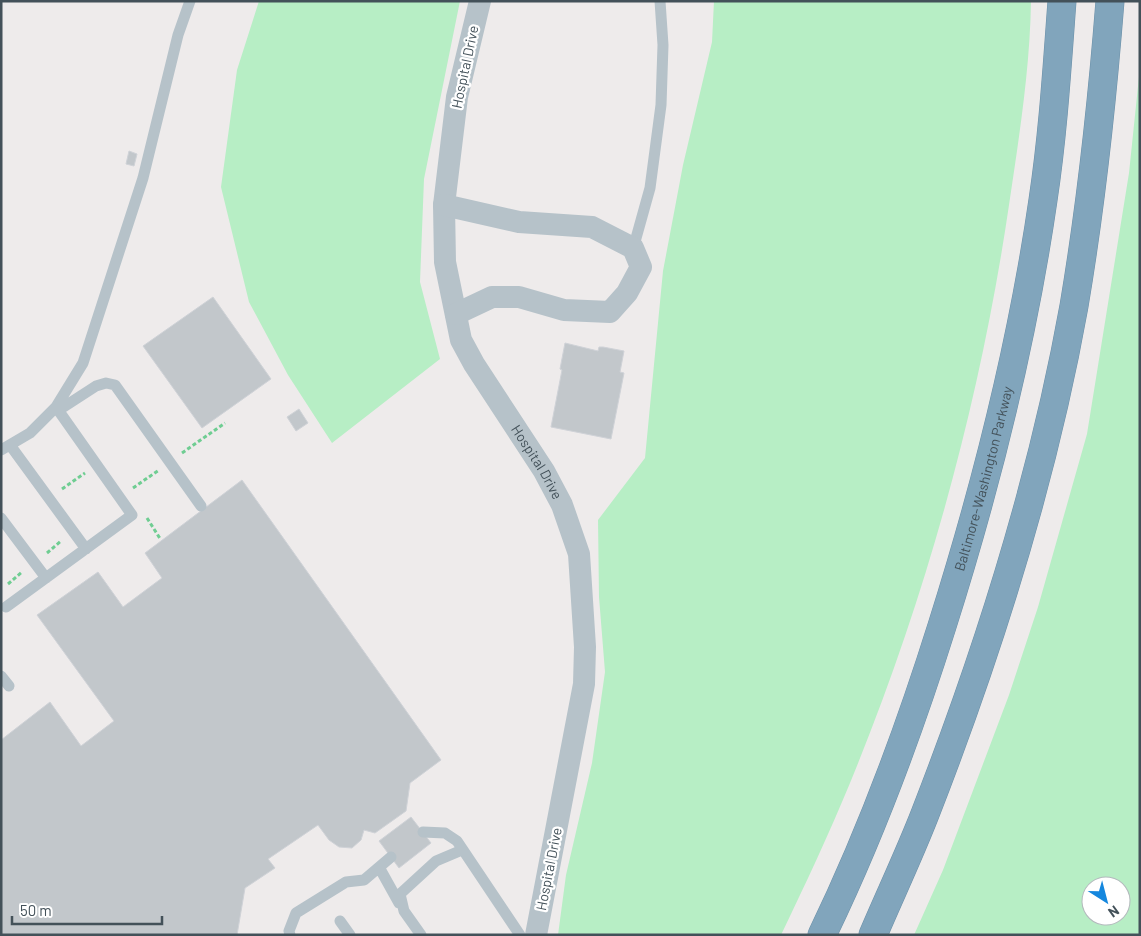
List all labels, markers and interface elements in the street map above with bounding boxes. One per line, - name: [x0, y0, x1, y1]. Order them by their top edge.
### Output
- street label: Hospital Drive: [447, 24, 482, 110]
- street label: Baltimore-Washington Parkway: [950, 384, 1016, 573]
- street label: Hospital Drive: [508, 421, 566, 502]
- street label: Hospital Drive: [532, 826, 565, 912]
- north arrow: [1081, 876, 1131, 926]
- scale bar: [12, 894, 162, 926]
- text: 50 m: [20, 901, 52, 919]
- text: N: [1105, 902, 1123, 922]

